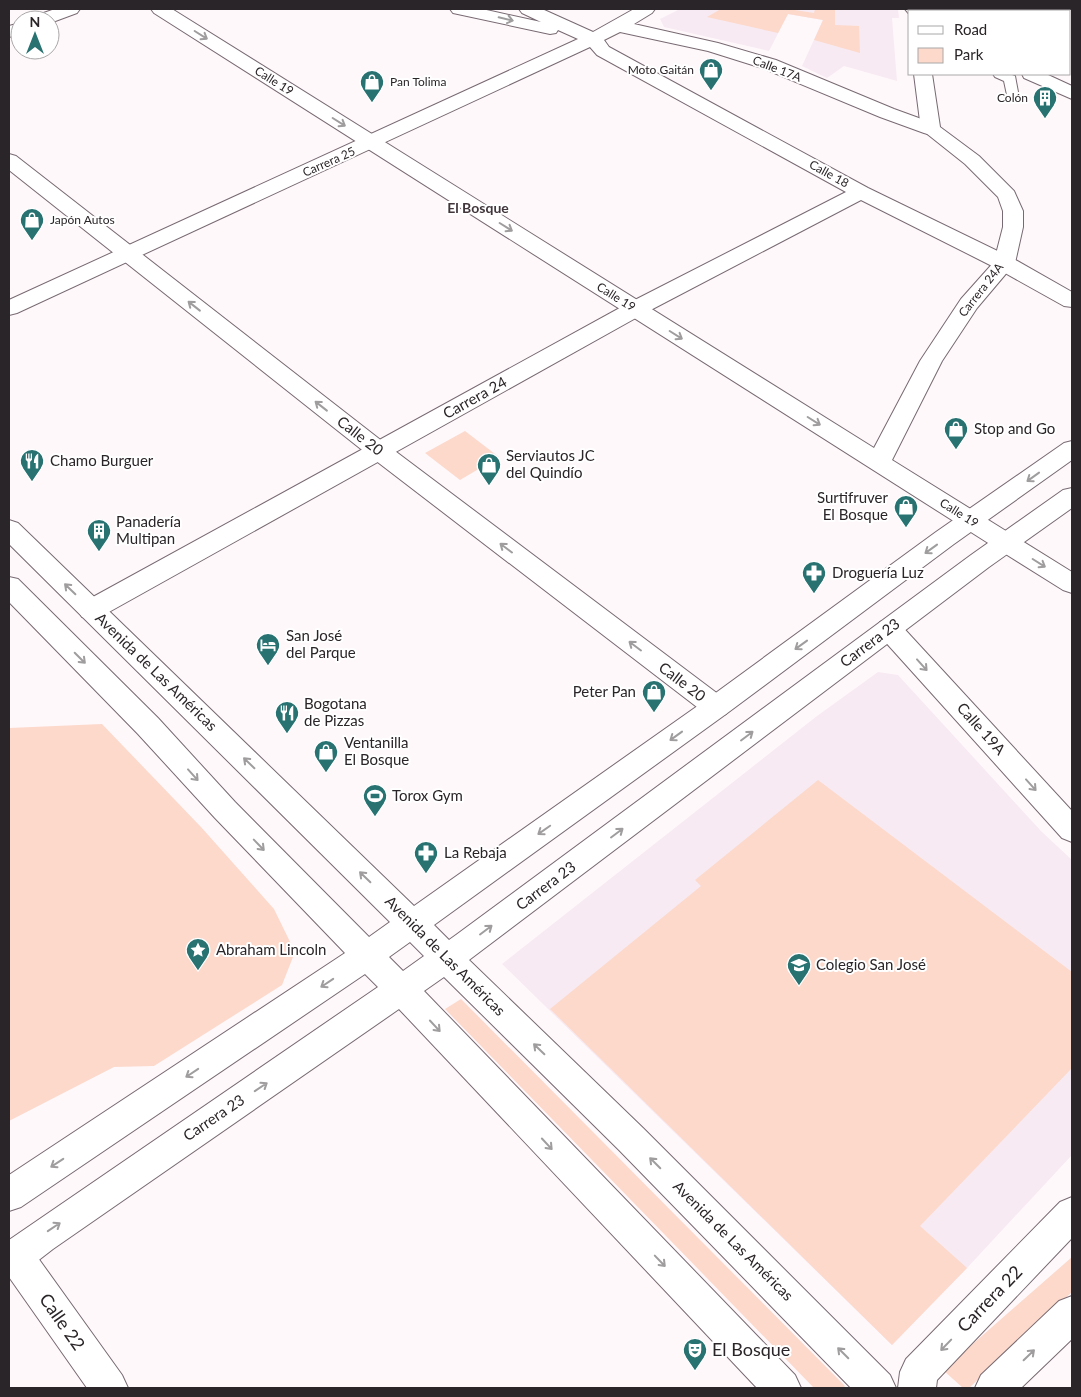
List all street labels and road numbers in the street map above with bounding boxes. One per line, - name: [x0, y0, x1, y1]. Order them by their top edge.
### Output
- street label: Calle 17A: [751, 52, 805, 85]
- street label: Calle 19: [252, 63, 296, 98]
- street label: Carrera 25: [300, 143, 357, 180]
- street label: Calle 18: [807, 157, 852, 191]
- street label: Carrera 24A: [955, 259, 1007, 320]
- street label: Calle 19: [594, 279, 638, 314]
- street label: Carrera 24: [440, 372, 510, 422]
- street label: Calle 20: [334, 412, 388, 459]
- street label: Calle 19: [937, 495, 981, 530]
- street label: Avenida de Las Américas: [92, 608, 221, 734]
- street label: Carrera 23: [836, 614, 903, 670]
- street label: Calle 20: [656, 658, 710, 705]
- street label: Calle 19A: [954, 699, 1010, 759]
- street label: Carrera 23: [512, 857, 579, 913]
- street label: Avenida de Las Américas: [382, 892, 509, 1019]
- street label: Carrera 23: [179, 1090, 248, 1144]
- street label: Avenida de Las Américas: [670, 1177, 797, 1304]
- street label: Carrera 22: [952, 1260, 1026, 1336]
- street label: Calle 22: [35, 1289, 90, 1354]

